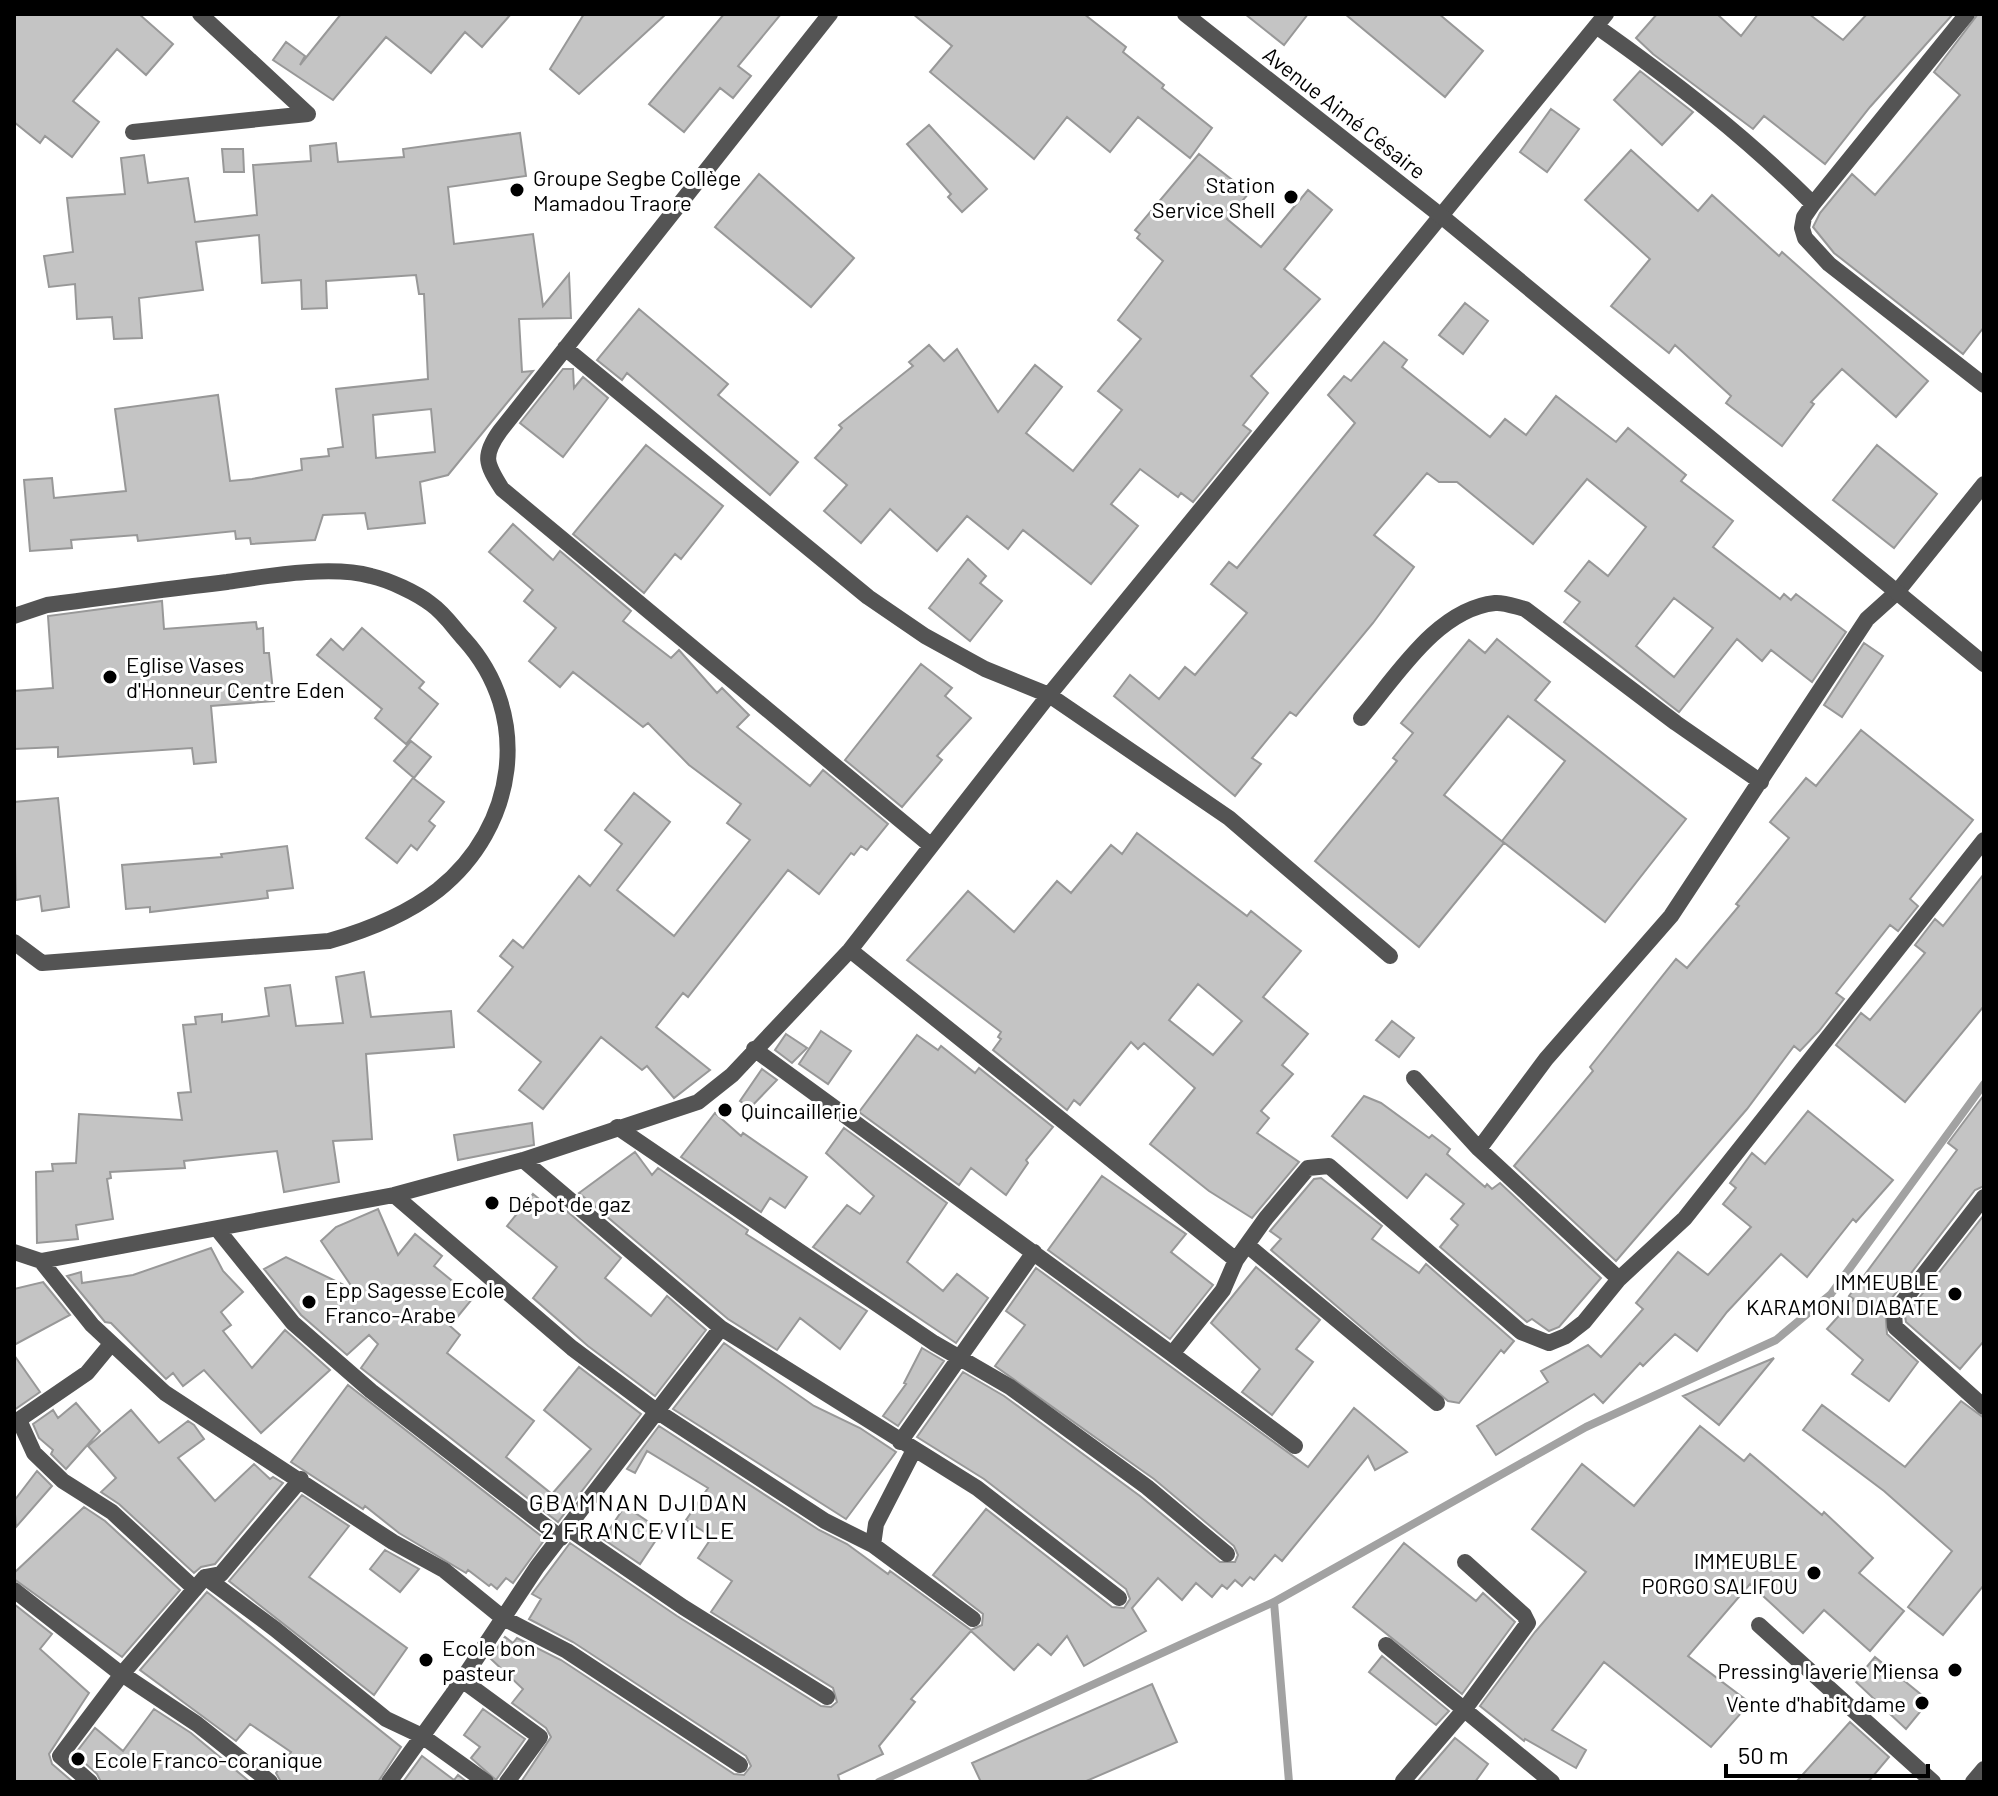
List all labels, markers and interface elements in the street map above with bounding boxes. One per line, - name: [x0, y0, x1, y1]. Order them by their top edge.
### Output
- street label: Avenue Aimé Césaire: [1258, 40, 1432, 184]
- place label: Groupe Segbe Collège Mamadou Traore: [533, 164, 741, 215]
- place label: Station Service Shell: [1152, 171, 1275, 222]
- marker: Groupe Segbe Collège Mamadou Traore: [508, 181, 526, 199]
- marker: Station Service Shell: [1282, 188, 1300, 206]
- place label: Eglise Vases d'Honneur Centre Eden: [126, 651, 345, 702]
- marker: Eglise Vases d'Honneur Centre Eden: [101, 668, 119, 686]
- place label: Quincaillerie: [741, 1097, 858, 1123]
- marker: Quincaillerie: [716, 1101, 734, 1119]
- place label: Dépot de gaz: [508, 1190, 631, 1216]
- marker: Dépot de gaz: [483, 1194, 501, 1212]
- place label: IMMEUBLE KARAMONI DIABATE: [1746, 1268, 1939, 1319]
- place label: Epp Sagesse Ecole Franco-Arabe: [325, 1276, 505, 1327]
- marker: IMMEUBLE KARAMONI DIABATE: [1946, 1285, 1964, 1303]
- marker: Epp Sagesse Ecole Franco-Arabe: [300, 1293, 318, 1311]
- district label: GBAMNAN DJIDAN 2 FRANCEVILLE: [529, 1487, 749, 1544]
- place label: IMMEUBLE PORGO SALIFOU: [1642, 1547, 1798, 1598]
- marker: IMMEUBLE PORGO SALIFOU: [1805, 1564, 1823, 1582]
- place label: Ecole bon pasteur: [442, 1634, 536, 1685]
- marker: Ecole bon pasteur: [417, 1651, 435, 1669]
- place label: Pressing laverie Miensa: [1718, 1657, 1939, 1683]
- marker: Pressing laverie Miensa: [1946, 1661, 1964, 1679]
- place label: Vente d'habit dame: [1726, 1690, 1906, 1716]
- marker: Vente d'habit dame: [1913, 1694, 1931, 1712]
- scale bar: [1726, 1728, 1928, 1778]
- text: 50 m: [1738, 1740, 1789, 1769]
- place label: Ecole Franco-coranique: [94, 1746, 323, 1772]
- marker: Ecole Franco-coranique: [69, 1750, 87, 1768]

